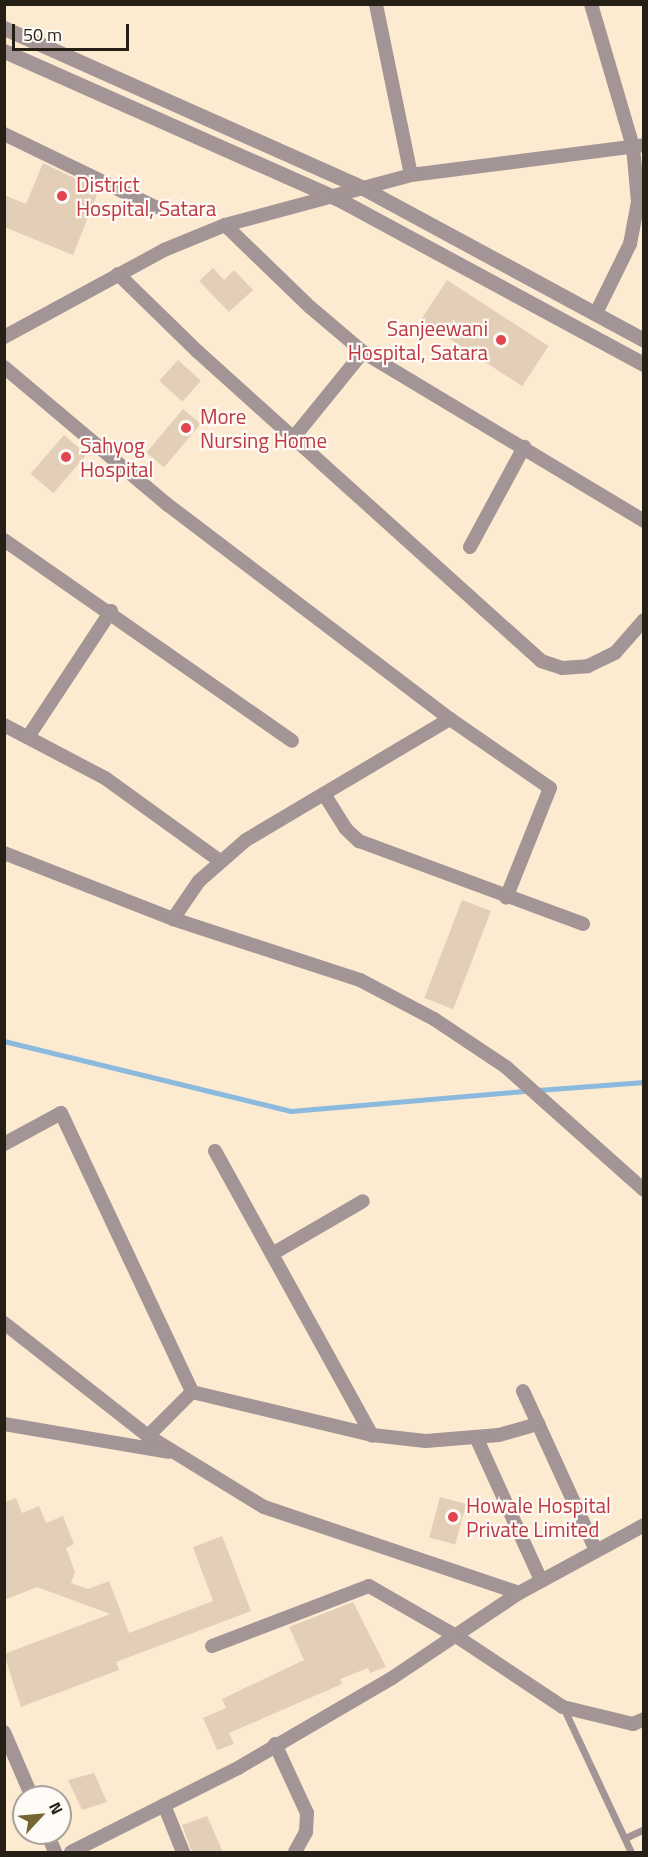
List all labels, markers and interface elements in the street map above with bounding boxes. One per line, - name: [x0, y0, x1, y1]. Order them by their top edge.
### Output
- scale bar: [15, 12, 132, 50]
- text: 50 m: [23, 21, 62, 48]
- place label: District Hospital, Satara: [76, 171, 216, 221]
- marker: District Hospital, Satara: [53, 187, 71, 205]
- place label: Sanjeewani Hospital, Satara: [348, 315, 488, 365]
- marker: Sanjeewani Hospital, Satara: [492, 331, 510, 349]
- place label: More Nursing Home: [200, 403, 327, 453]
- marker: More Nursing Home: [177, 419, 195, 437]
- place label: Sahyog Hospital: [80, 432, 153, 482]
- marker: Sahyog Hospital: [57, 448, 75, 466]
- place label: Howale Hospital Private Limited: [466, 1492, 611, 1542]
- marker: Howale Hospital Private Limited: [444, 1508, 462, 1526]
- north arrow: [12, 1785, 72, 1845]
- text: N: [43, 1798, 70, 1818]

